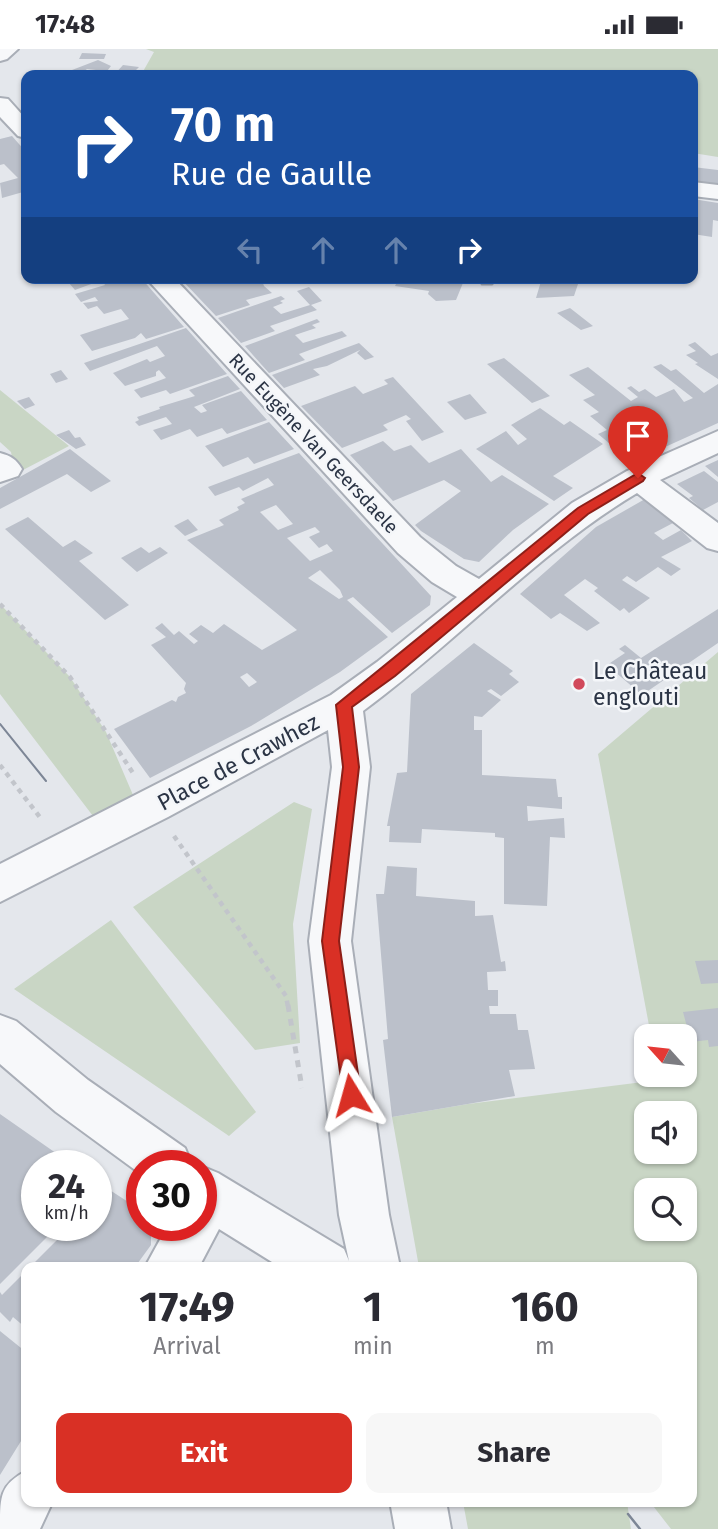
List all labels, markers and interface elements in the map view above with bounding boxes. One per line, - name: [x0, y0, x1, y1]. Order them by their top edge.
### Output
- text: 17:48: [35, 9, 95, 40]
- text: 70 m: [171, 95, 275, 154]
- icon: right: [56, 98, 147, 189]
- text: Rue de Gaulle: [171, 155, 372, 193]
- icon: left: [231, 231, 269, 269]
- icon: ahead: [304, 231, 342, 269]
- icon: ahead: [377, 231, 415, 269]
- icon: right: [450, 231, 488, 269]
- street label: Rue Eugène Van Geersdaele: [224, 348, 403, 538]
- pin: [608, 406, 668, 478]
- icon: arrive: [619, 417, 657, 455]
- place label: Le Château englouti: [593, 657, 707, 711]
- marker: Le Château englouti: [571, 676, 587, 692]
- street label: Place de Crawhez: [152, 708, 324, 816]
- north arrow: [634, 1024, 696, 1087]
- map controls: [634, 1024, 697, 1241]
- position arrow: [314, 1058, 388, 1132]
- button: sound: [634, 1101, 697, 1164]
- speed limit sign: 30: [126, 1150, 217, 1241]
- text: 24: [48, 1165, 85, 1207]
- button: search: [634, 1178, 697, 1241]
- text: km/h: [44, 1202, 89, 1224]
- text: 17:49: [139, 1282, 235, 1332]
- text: 1: [363, 1282, 383, 1332]
- text: 160: [511, 1282, 579, 1332]
- text: Arrival: [153, 1332, 221, 1360]
- text: min: [353, 1332, 393, 1360]
- text: m: [535, 1332, 555, 1360]
- button: Exit: [56, 1413, 352, 1493]
- button: Share: [366, 1413, 662, 1493]

